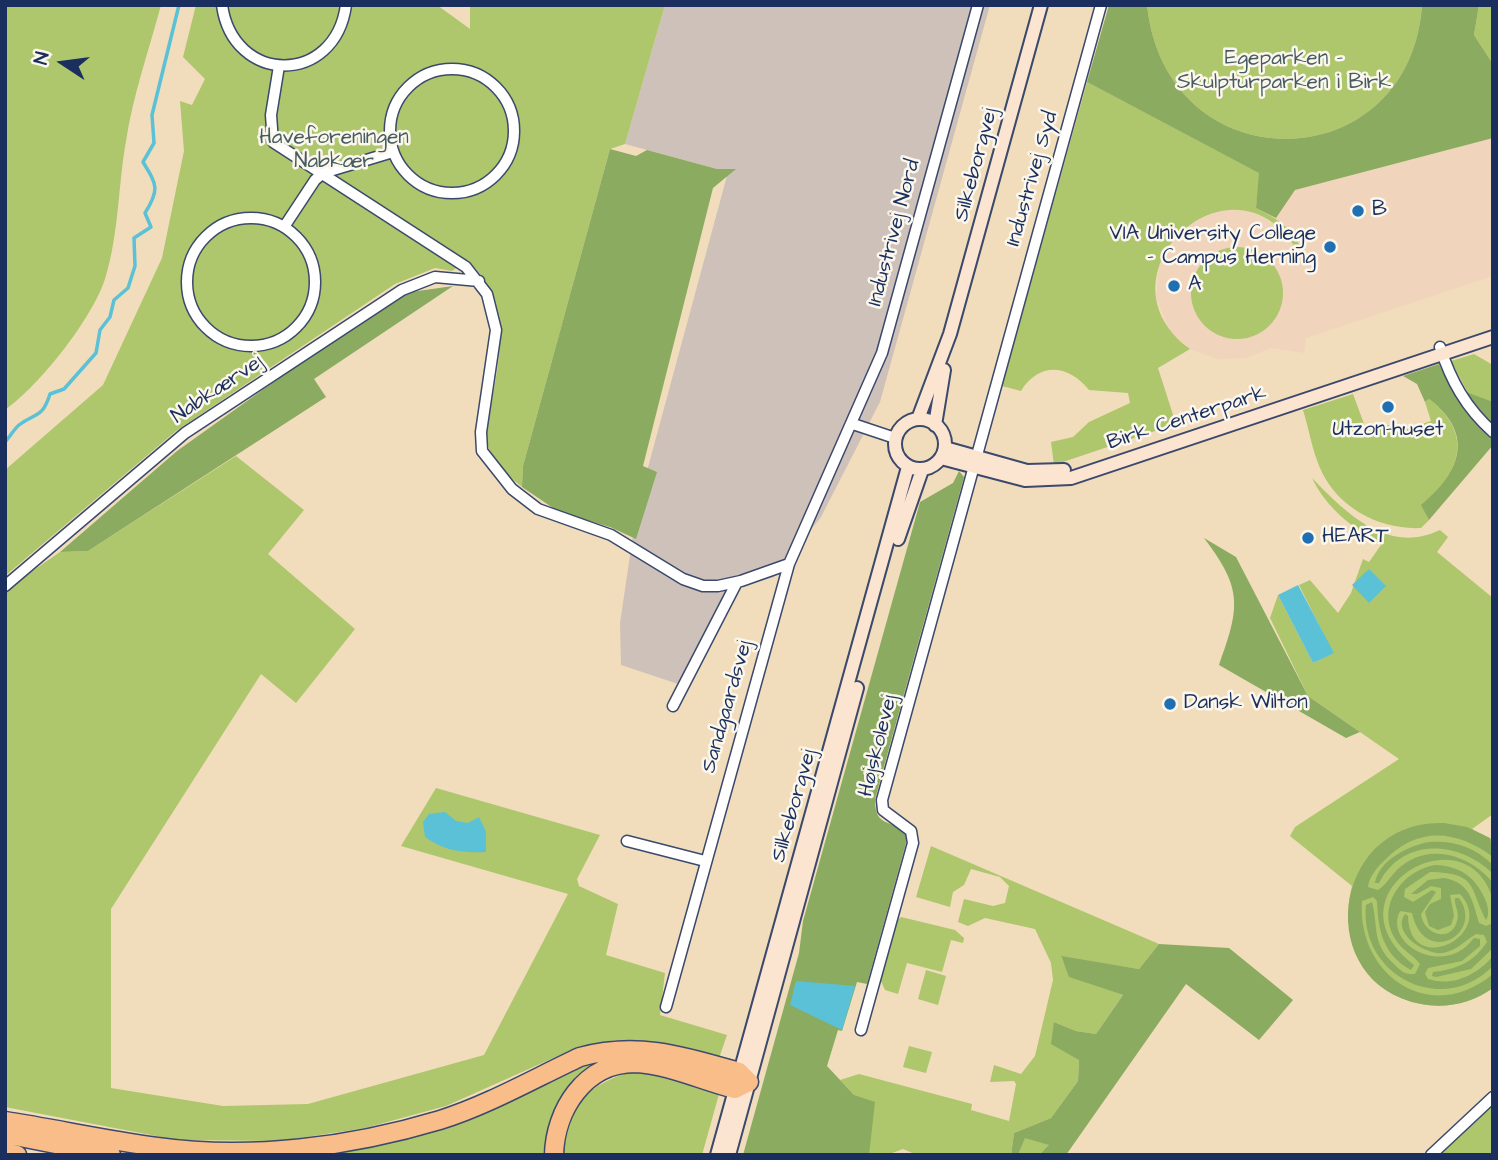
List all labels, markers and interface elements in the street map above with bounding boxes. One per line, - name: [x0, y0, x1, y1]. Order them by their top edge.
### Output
- north arrow: [28, 28, 98, 98]
- park label: Egeparken - Skulpturparken i Birk: [1177, 47, 1391, 97]
- text: N: [28, 49, 57, 67]
- street label: Silkeborgvej: [950, 106, 1004, 224]
- street label: Industrivej Syd: [1002, 109, 1064, 249]
- park label: Haveforeningen Nabkær: [259, 126, 409, 176]
- street label: Industrivej Nord: [863, 157, 927, 309]
- place label: B: [1372, 198, 1387, 224]
- marker: B: [1350, 203, 1366, 219]
- place label: VIA University College - Campus Herning: [1110, 222, 1316, 272]
- marker: VIA University College - Campus Herning: [1322, 239, 1338, 255]
- place label: A: [1188, 273, 1201, 299]
- marker: A: [1166, 278, 1182, 294]
- street label: Nabkærvej: [167, 350, 269, 430]
- street label: Birk Centerpark: [1104, 381, 1270, 457]
- marker: Utzon-huset: [1380, 399, 1396, 415]
- place label: Utzon-huset: [1333, 418, 1443, 444]
- place label: HEART: [1322, 525, 1389, 551]
- marker: HEART: [1300, 530, 1316, 546]
- street label: Sandgaardsvej: [697, 638, 759, 776]
- place label: Dansk Wilton: [1184, 691, 1308, 717]
- street label: Højskolevej: [854, 692, 904, 800]
- marker: Dansk Wilton: [1162, 696, 1178, 712]
- street label: Silkeborgvej: [767, 747, 823, 865]

